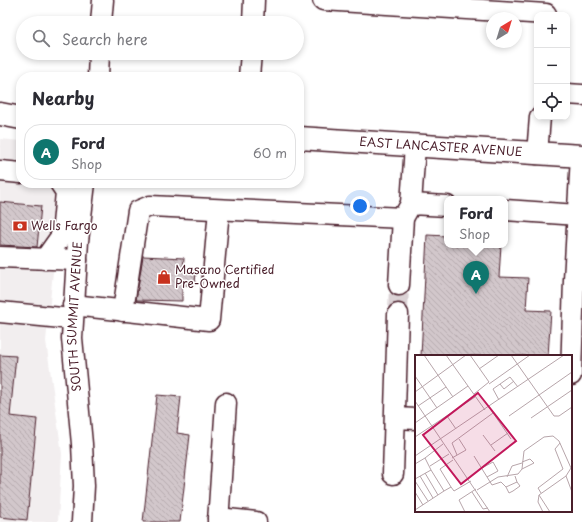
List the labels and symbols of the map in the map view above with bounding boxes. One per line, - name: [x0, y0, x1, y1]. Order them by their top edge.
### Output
- north arrow: [486, 12, 522, 48]
- street label: EAST LANCASTER AVENUE: [359, 132, 523, 160]
- your location: [350, 196, 370, 216]
- place label: Wells Fargo: [31, 216, 98, 234]
- bank icon: Wells Fargo: [12, 218, 28, 234]
- street label: SOUTH SUMMIT AVENUE: [62, 241, 86, 393]
- place label: Masano Certified Pre-Owned: [175, 260, 275, 292]
- pin: A: [463, 261, 489, 294]
- shop icon: Masano Certified Pre-Owned: [156, 269, 172, 285]
- inset map: [415, 355, 572, 512]

